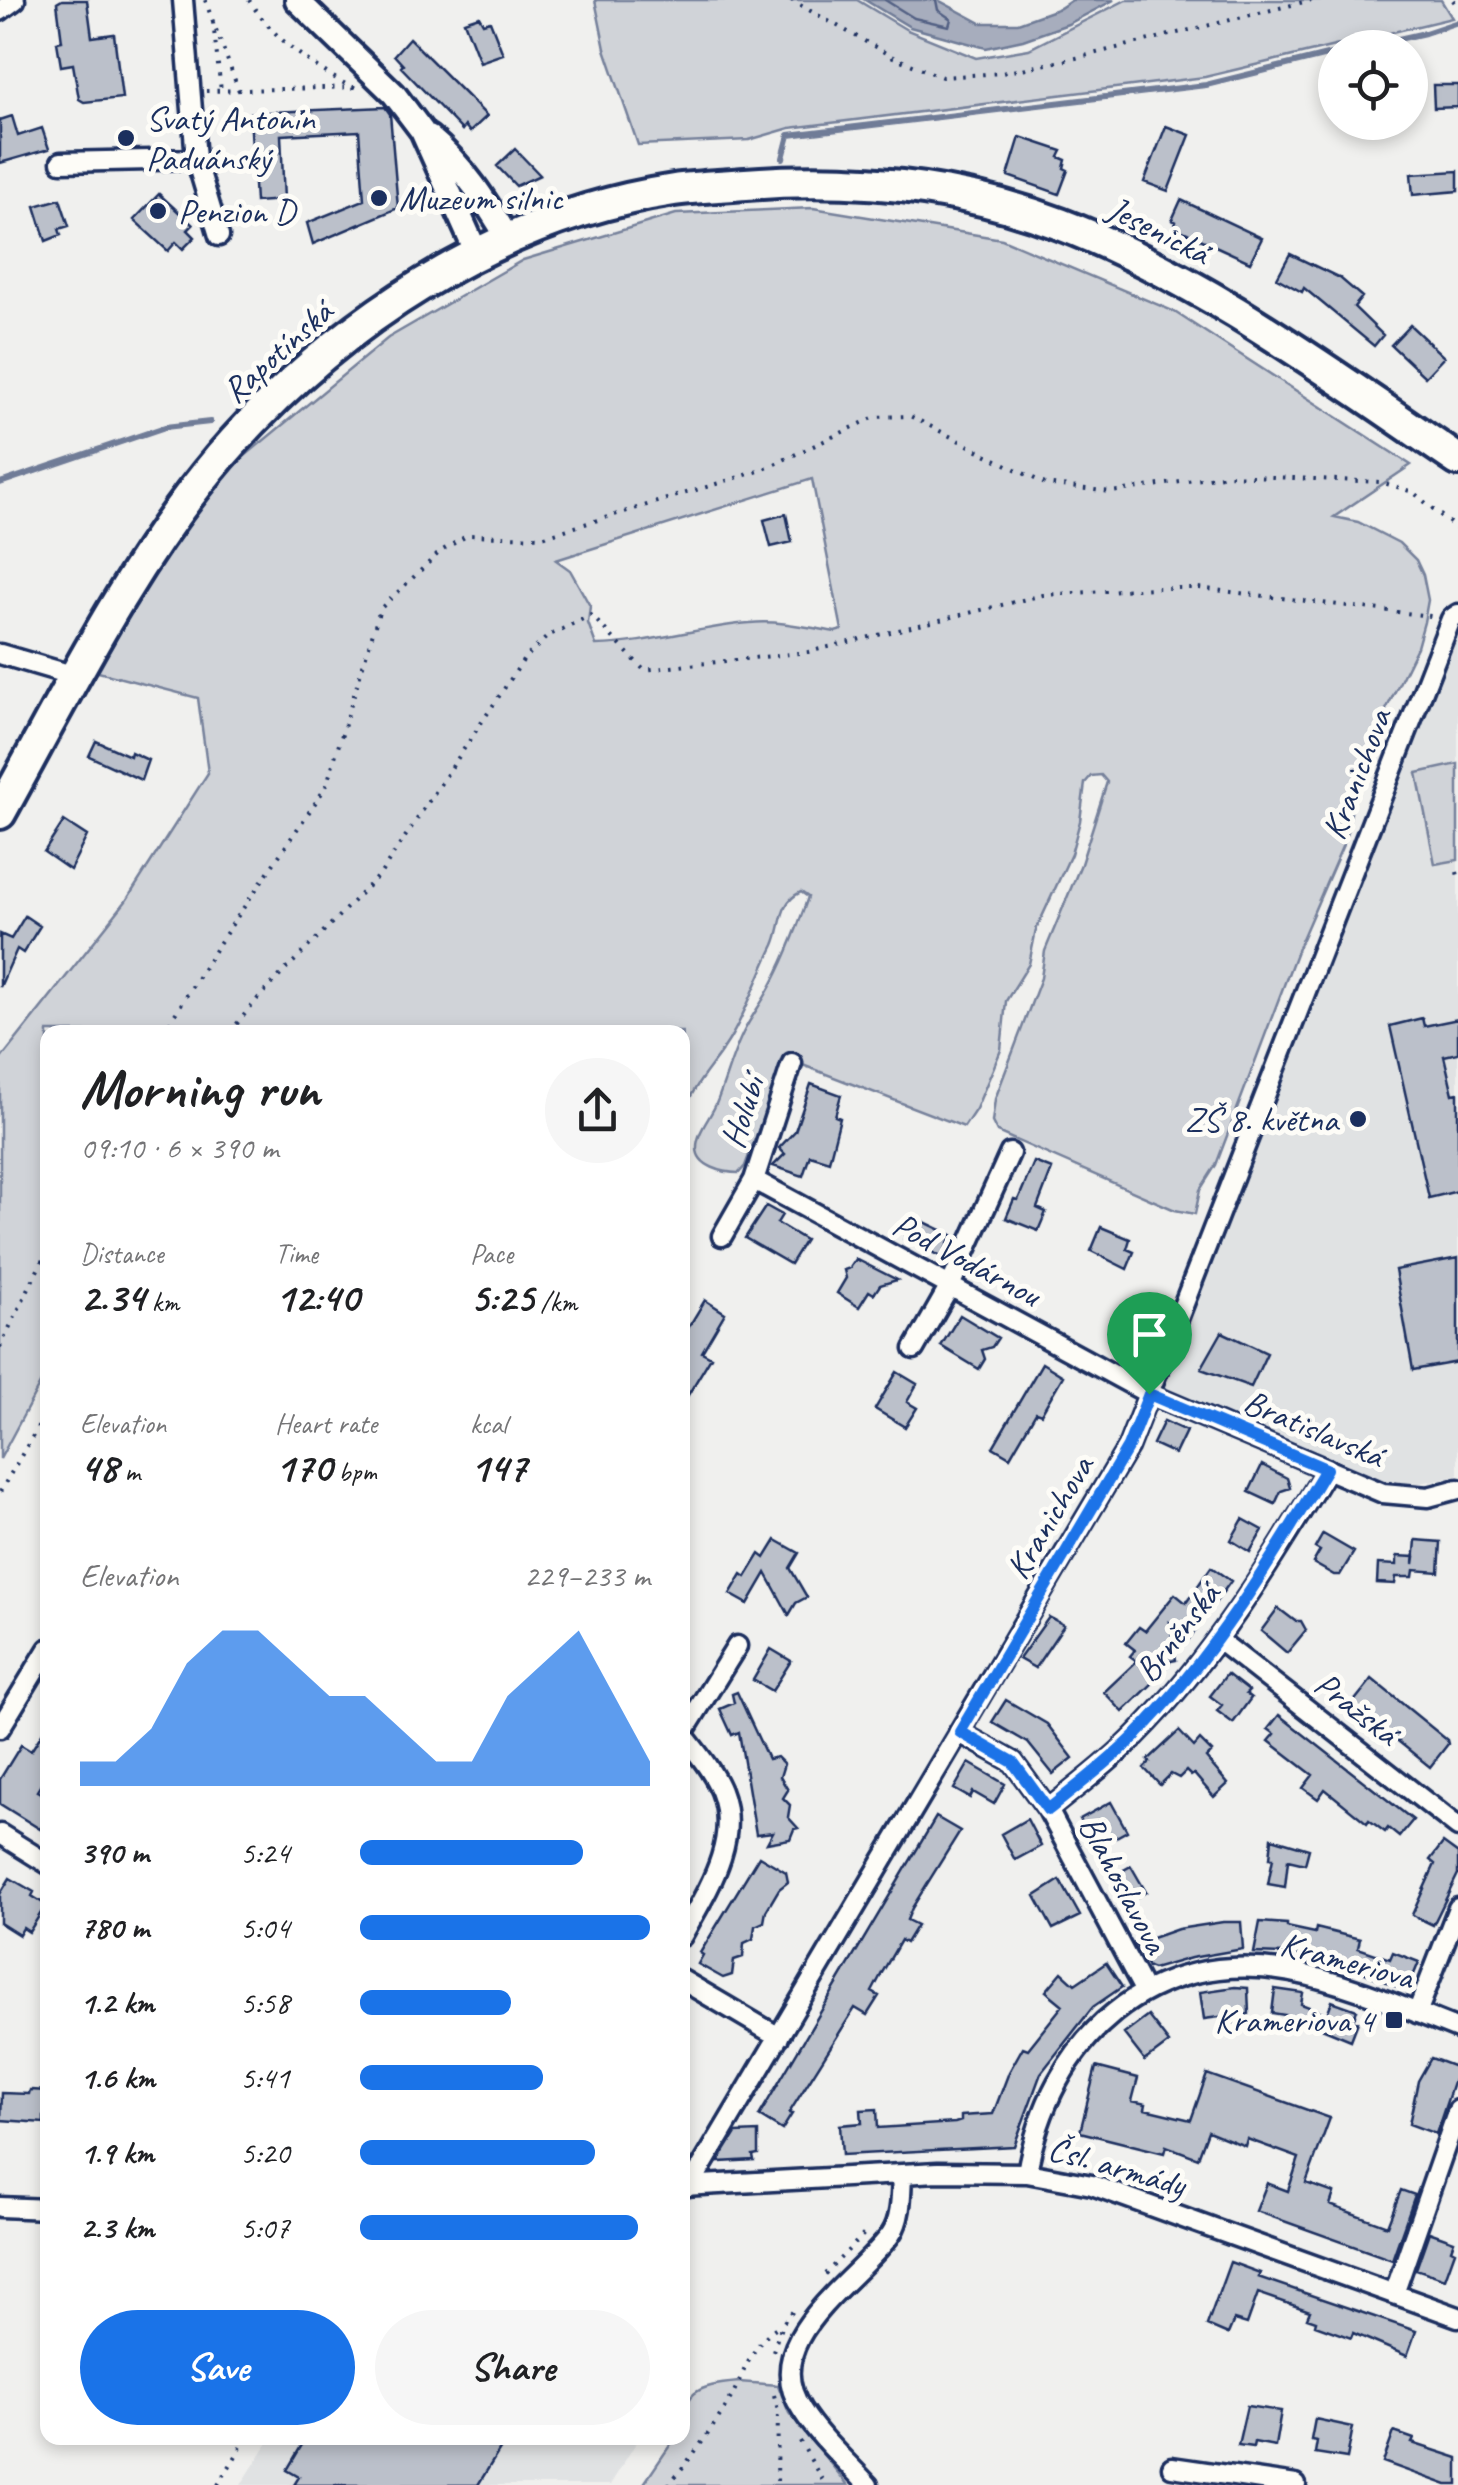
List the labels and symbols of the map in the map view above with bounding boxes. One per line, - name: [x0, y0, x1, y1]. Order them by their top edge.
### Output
- place label: Svatý Antonín Paduánský: [146, 96, 316, 181]
- marker: Svatý Antonín Paduánský: [115, 127, 137, 149]
- place label: Muzeum silnic: [399, 176, 564, 221]
- street label: Jesenická: [1098, 185, 1221, 277]
- marker: Muzeum silnic: [368, 187, 390, 209]
- place label: Penzion D: [178, 189, 298, 234]
- marker: Penzion D: [147, 200, 169, 222]
- street label: Rapotínská: [213, 288, 345, 413]
- street label: Kranichova: [1311, 700, 1403, 846]
- street label: Holubí: [710, 1064, 777, 1154]
- place label: ZŠ 8. května: [1185, 1097, 1341, 1142]
- marker: ZŠ 8. května: [1347, 1108, 1369, 1130]
- street label: Pod Vodárnou: [885, 1202, 1050, 1318]
- pin: [1107, 1292, 1192, 1395]
- street label: Bratislavská: [1237, 1379, 1394, 1480]
- street label: Kranichova: [995, 1445, 1105, 1587]
- street label: Brněnská: [1125, 1571, 1232, 1691]
- street label: Pražská: [1305, 1661, 1411, 1758]
- street label: Blahoslavova: [1069, 1808, 1180, 1963]
- street label: Krameriova: [1276, 1921, 1420, 2000]
- place label: Krameriova 4: [1215, 1998, 1377, 2043]
- marker: Krameriova 4: [1383, 2009, 1405, 2031]
- street label: Čsl. armády: [1043, 2125, 1193, 2208]

